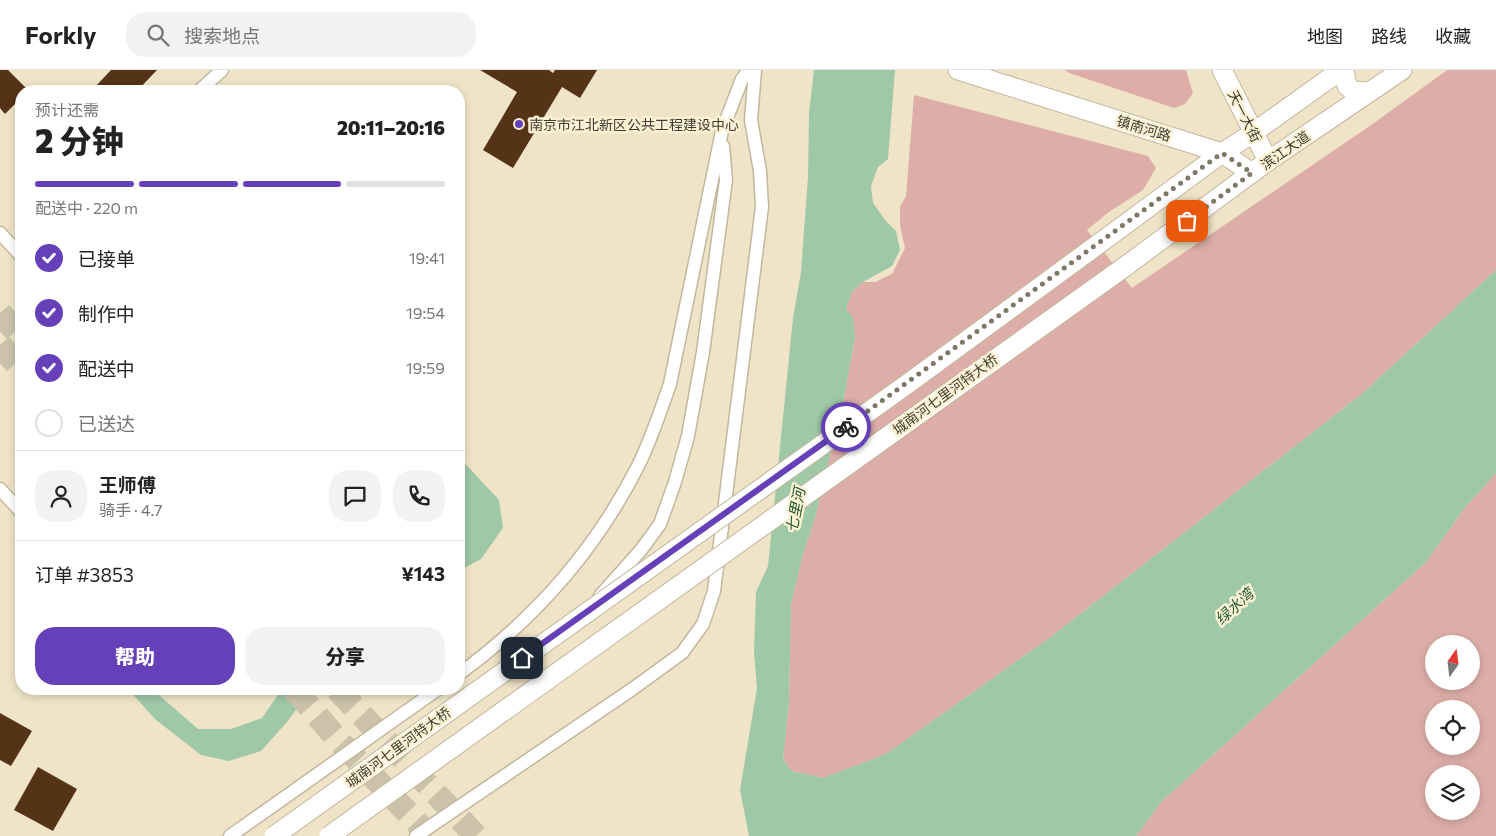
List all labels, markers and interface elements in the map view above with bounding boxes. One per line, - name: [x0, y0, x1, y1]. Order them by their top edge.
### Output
- search box: [126, 12, 476, 57]
- text: Forkly: [25, 20, 96, 49]
- icon: search: [144, 21, 172, 49]
- text: 搜索地点: [184, 24, 260, 47]
- text: 地图: [1307, 25, 1343, 47]
- text: 路线: [1371, 25, 1407, 47]
- text: 收藏: [1435, 25, 1471, 47]
- street label: 天一大街: [1225, 87, 1265, 145]
- text: 预计还需: [35, 100, 99, 119]
- street label: 镇南河路: [1115, 112, 1173, 144]
- text: 20:11–20:16: [337, 116, 445, 139]
- place label: 南京市江北新区公共工程建设中心: [529, 116, 739, 133]
- marker: 南京市江北新区公共工程建设中心: [513, 118, 525, 130]
- text: 2 分钟: [35, 120, 124, 160]
- street label: 滨江大道: [1257, 127, 1313, 173]
- text: 配送中 · 220 m: [35, 198, 138, 217]
- pin: [1166, 200, 1208, 242]
- icon: bag: [1173, 207, 1201, 235]
- icon: check: [35, 244, 63, 272]
- text: 已接单: [78, 247, 135, 270]
- text: 19:41: [409, 248, 445, 267]
- icon: check: [35, 299, 63, 327]
- text: 制作中: [78, 302, 135, 325]
- text: 19:54: [406, 303, 445, 322]
- street label: 城南河七里河特大桥: [889, 350, 1001, 438]
- icon: check: [35, 354, 63, 382]
- text: 配送中: [78, 357, 135, 380]
- text: 19:59: [406, 358, 445, 377]
- courier: [821, 402, 871, 452]
- text: 已送达: [78, 412, 135, 435]
- icon: bike: [832, 413, 860, 441]
- button: person: [35, 470, 87, 522]
- button: chat: [329, 470, 381, 522]
- button: phone: [393, 470, 445, 522]
- text: 王师傅: [99, 473, 156, 496]
- water label: 七里河: [782, 483, 809, 534]
- text: 骑手 · 4.7: [99, 500, 162, 519]
- text: ¥143: [402, 562, 445, 585]
- text: 订单 #3853: [35, 563, 134, 586]
- water label: 绿水湾: [1211, 582, 1259, 628]
- button: 帮助: [35, 627, 235, 685]
- button: 分享: [245, 627, 445, 685]
- north arrow: [1425, 635, 1480, 690]
- map controls: [1425, 635, 1480, 820]
- pin: [501, 637, 543, 679]
- icon: home: [508, 644, 536, 672]
- button: locate: [1425, 700, 1480, 755]
- street label: 城南河七里河特大桥: [342, 703, 454, 791]
- button: layers: [1425, 765, 1480, 820]

